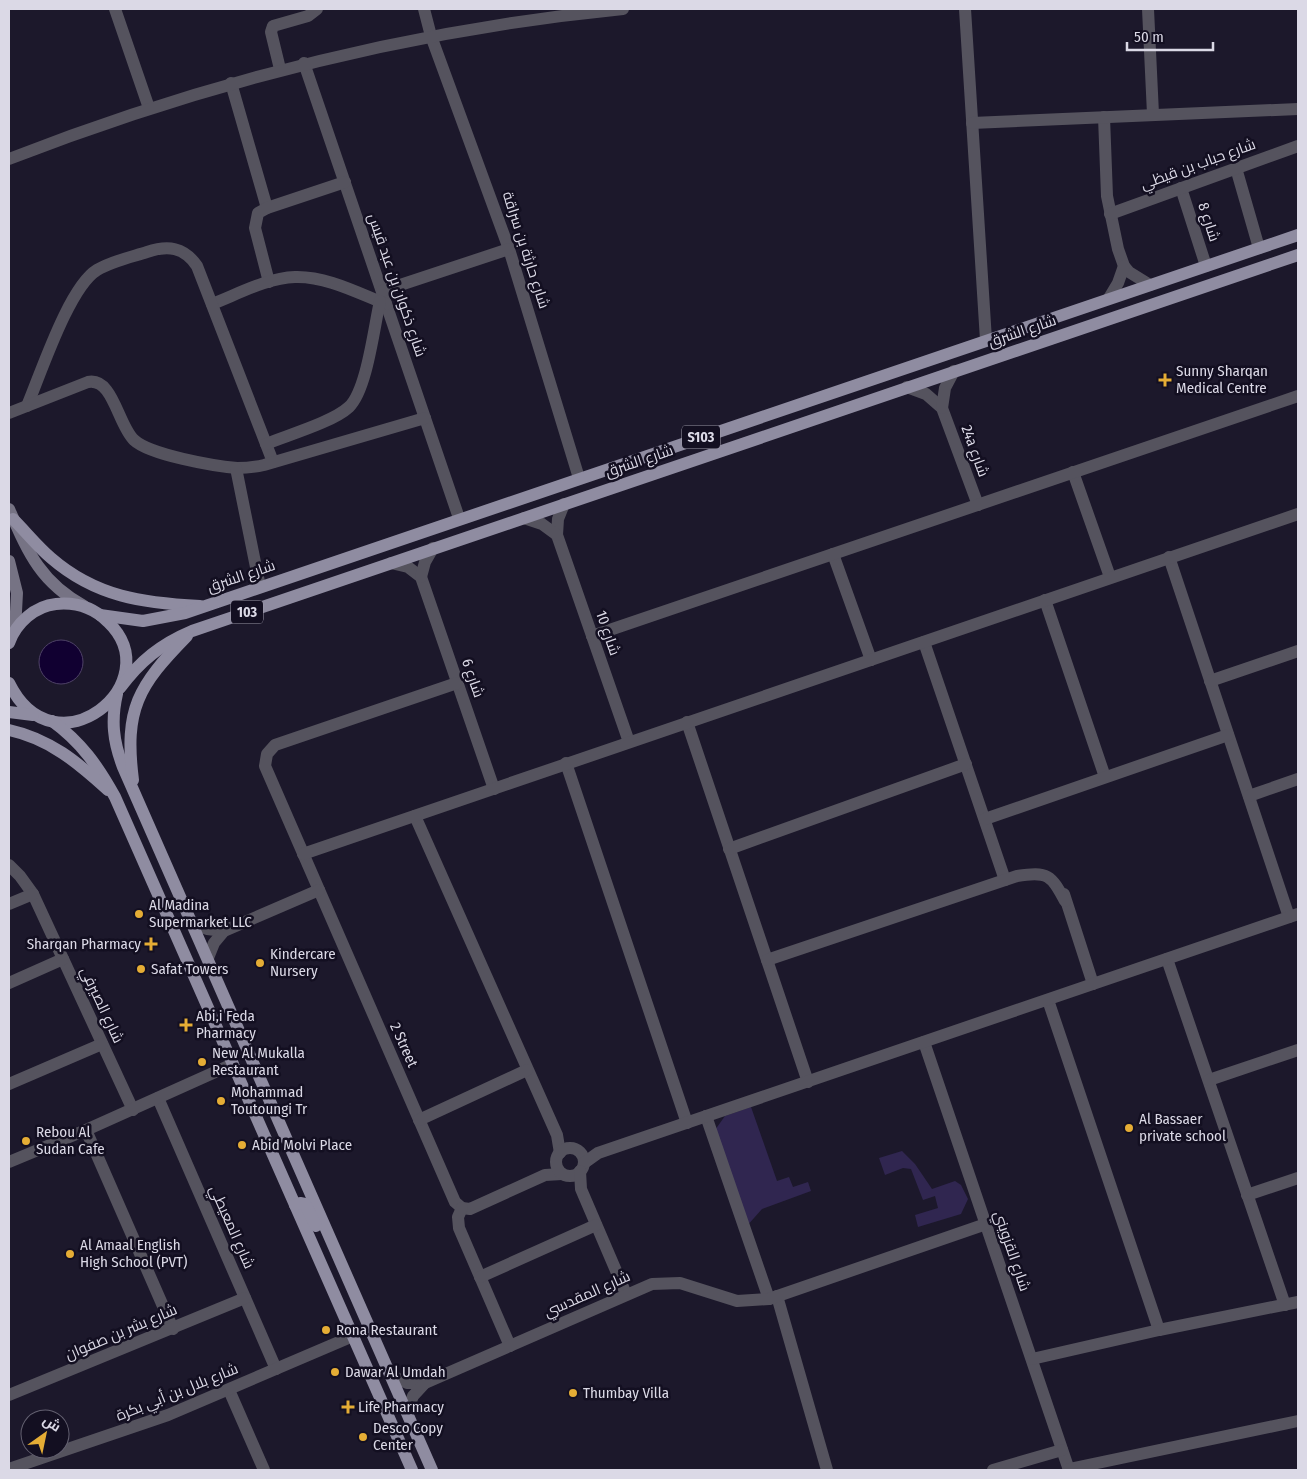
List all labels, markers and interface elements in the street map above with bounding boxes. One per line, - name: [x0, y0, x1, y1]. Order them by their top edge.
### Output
- scale bar: [1127, 20, 1213, 52]
- text: 50 m: [1134, 28, 1164, 46]
- street label: شارع حباب بن قيظي: [1138, 135, 1259, 196]
- street label: شارع حارثة بن سراقة: [497, 189, 553, 311]
- street label: شارع 8: [1192, 200, 1224, 244]
- street label: شارع ذكوان بن عبد قيس: [362, 211, 430, 360]
- street label: شارع الشرق: [986, 311, 1059, 353]
- place label: Sunny Sharqan Medical Centre: [1176, 362, 1268, 397]
- marker: Sunny Sharqan Medical Centre: [1158, 373, 1172, 387]
- street label: 24a شارع: [956, 423, 993, 480]
- road number: S103: [682, 426, 720, 448]
- street label: شارع الشرق: [603, 441, 676, 483]
- street label: شارع الشرق: [205, 556, 278, 598]
- road number: 103: [231, 600, 263, 624]
- street label: شارع 10: [590, 608, 624, 658]
- street label: شارع 6: [456, 656, 488, 701]
- place label: Al Madina Supermarket LLC: [149, 896, 252, 931]
- marker: Al Madina Supermarket LLC: [133, 908, 145, 920]
- place label: Sharqan Pharmacy: [27, 935, 141, 953]
- marker: Sharqan Pharmacy: [145, 938, 157, 950]
- place label: Kindercare Nursery: [270, 945, 336, 980]
- marker: Kindercare Nursery: [254, 957, 266, 969]
- place label: Safat Towers: [151, 960, 229, 978]
- marker: Safat Towers: [135, 963, 147, 975]
- street label: شارع الصيرفي: [74, 964, 127, 1047]
- place label: Abi,i Feda Pharmacy: [196, 1007, 256, 1042]
- marker: Abi,i Feda Pharmacy: [180, 1019, 192, 1031]
- street label: 2 Street: [386, 1020, 422, 1070]
- place label: New Al Mukalla Restaurant: [212, 1044, 305, 1079]
- marker: New Al Mukalla Restaurant: [196, 1056, 208, 1068]
- place label: Mohammad Toutoungi Tr: [231, 1083, 308, 1118]
- marker: Mohammad Toutoungi Tr: [215, 1095, 227, 1107]
- place label: Al Bassaer private school: [1139, 1110, 1226, 1145]
- marker: Al Bassaer private school: [1123, 1122, 1135, 1134]
- place label: Rebou Al Sudan Cafe: [36, 1123, 105, 1158]
- marker: Rebou Al Sudan Cafe: [20, 1135, 32, 1147]
- place label: Abid Molvi Place: [252, 1136, 352, 1154]
- marker: Abid Molvi Place: [236, 1139, 248, 1151]
- street label: شارع المعيطي: [203, 1183, 258, 1273]
- street label: شارع القزويني: [987, 1209, 1034, 1294]
- place label: Al Amaal English High School (PVT): [80, 1236, 187, 1271]
- marker: Al Amaal English High School (PVT): [64, 1248, 76, 1260]
- street label: شارع المقدسي: [541, 1267, 634, 1324]
- street label: شارع بشر بن صفوان: [62, 1300, 180, 1366]
- place label: Rona Restaurant: [336, 1321, 437, 1339]
- marker: Rona Restaurant: [320, 1324, 332, 1336]
- street label: شارع بلال بن أبي بكرة: [113, 1358, 242, 1428]
- place label: Dawar Al Umdah: [345, 1363, 446, 1381]
- marker: Dawar Al Umdah: [329, 1366, 341, 1378]
- place label: Thumbay Villa: [583, 1384, 669, 1402]
- marker: Thumbay Villa: [567, 1387, 579, 1399]
- place label: Life Pharmacy: [358, 1398, 444, 1416]
- marker: Life Pharmacy: [342, 1401, 354, 1413]
- north arrow: [20, 1409, 70, 1459]
- text: ش: [40, 1411, 64, 1436]
- place label: Desco Copy Center: [373, 1419, 443, 1454]
- marker: Desco Copy Center: [357, 1431, 369, 1443]

